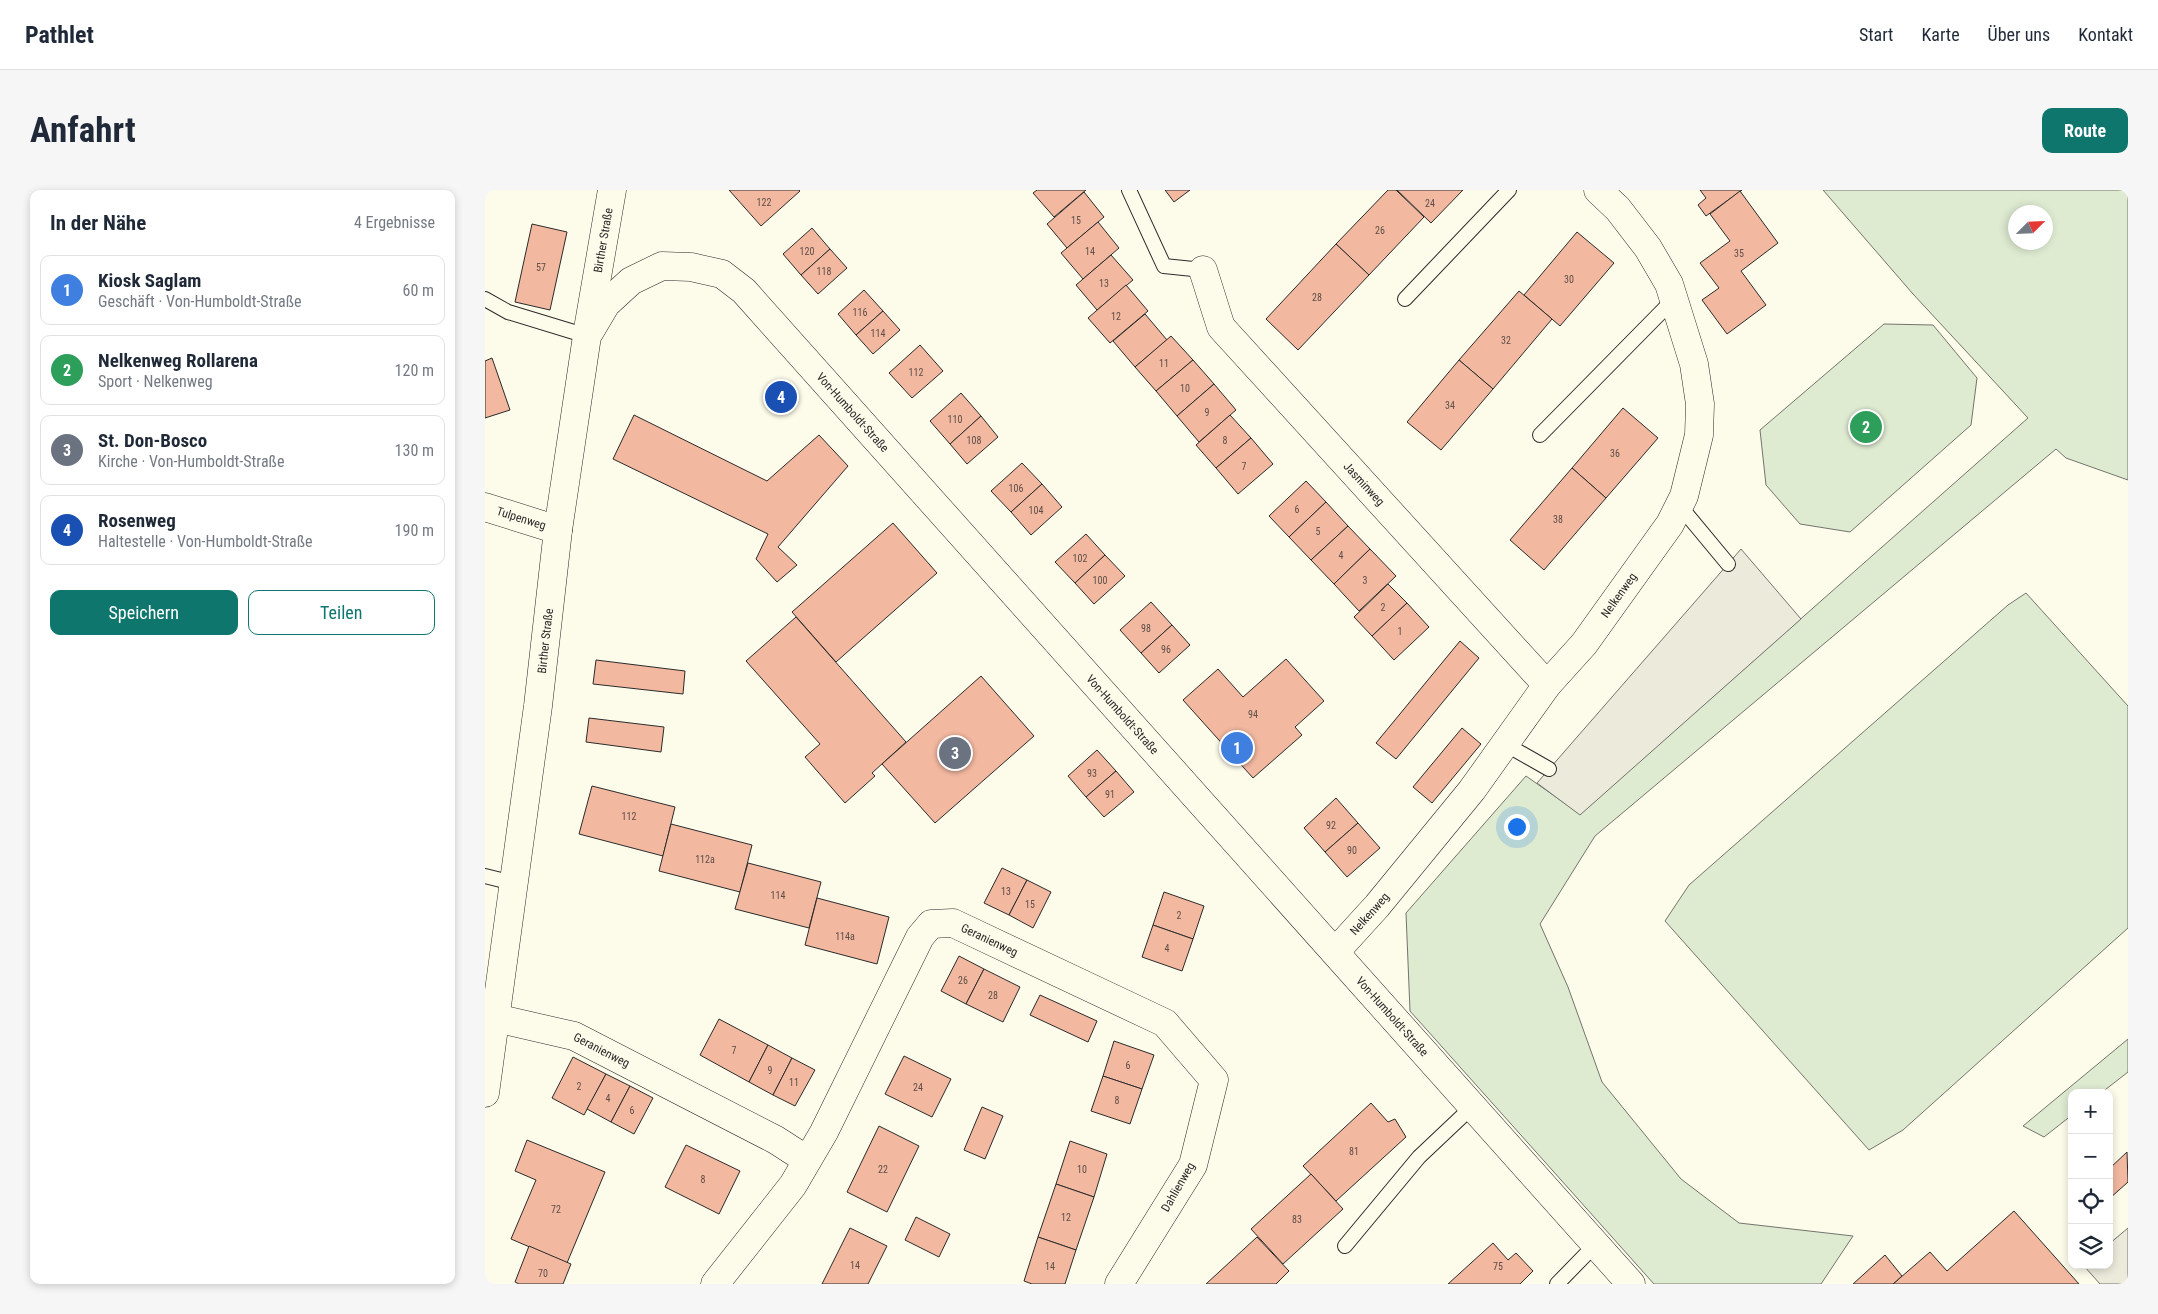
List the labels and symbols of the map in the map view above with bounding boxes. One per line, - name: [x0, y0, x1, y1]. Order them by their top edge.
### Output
- house number: 122: [757, 197, 771, 208]
- house number: 24: [1425, 198, 1435, 209]
- north arrow: [2008, 205, 2053, 250]
- street label: Birther Straße: [591, 207, 616, 274]
- house number: 15: [1071, 215, 1081, 226]
- house number: 26: [1375, 225, 1385, 236]
- house number: 120: [800, 246, 814, 257]
- house number: 14: [1085, 246, 1095, 257]
- house number: 35: [1734, 248, 1744, 259]
- house number: 57: [536, 262, 546, 273]
- house number: 118: [817, 266, 831, 277]
- house number: 30: [1564, 274, 1574, 285]
- house number: 13: [1099, 278, 1109, 289]
- house number: 28: [1312, 292, 1322, 303]
- house number: 116: [853, 307, 867, 318]
- house number: 12: [1111, 311, 1121, 322]
- house number: 114: [871, 328, 885, 339]
- house number: 32: [1501, 335, 1511, 346]
- house number: 11: [1159, 358, 1169, 369]
- house number: 112: [909, 367, 923, 378]
- street label: Von-Humboldt-Straße: [813, 370, 892, 455]
- pin: 4: [765, 378, 797, 416]
- house number: 10: [1180, 383, 1190, 394]
- house number: 34: [1445, 400, 1455, 411]
- house number: 9: [1205, 407, 1210, 418]
- pin: 2: [1850, 408, 1882, 446]
- house number: 110: [948, 414, 962, 425]
- house number: 108: [967, 435, 981, 446]
- house number: 8: [1223, 435, 1228, 446]
- house number: 36: [1610, 448, 1620, 459]
- street label: Jasminweg: [1341, 459, 1387, 509]
- house number: 7: [1242, 461, 1247, 472]
- house number: 106: [1009, 483, 1023, 494]
- street label: Tulpenweg: [495, 504, 548, 533]
- house number: 6: [1295, 504, 1300, 515]
- house number: 104: [1029, 505, 1043, 516]
- house number: 38: [1553, 514, 1563, 525]
- house number: 5: [1316, 526, 1321, 537]
- house number: 4: [1339, 550, 1344, 561]
- house number: 102: [1073, 553, 1087, 564]
- street label: Nelkenweg: [1598, 570, 1640, 620]
- house number: 100: [1093, 575, 1107, 586]
- house number: 3: [1363, 575, 1368, 586]
- house number: 2: [1381, 602, 1386, 613]
- street label: Birther Straße: [535, 607, 556, 674]
- house number: 98: [1141, 623, 1151, 634]
- house number: 1: [1398, 626, 1402, 637]
- house number: 96: [1161, 644, 1171, 655]
- street label: Von-Humboldt-Straße: [1083, 672, 1162, 757]
- house number: 94: [1248, 709, 1258, 720]
- pin: 1: [1221, 729, 1253, 767]
- pin: 3: [939, 734, 971, 772]
- house number: 93: [1087, 768, 1097, 779]
- house number: 91: [1105, 789, 1115, 800]
- house number: 112: [622, 811, 636, 822]
- your location: [1504, 814, 1530, 840]
- house number: 92: [1326, 820, 1336, 831]
- house number: 90: [1347, 845, 1357, 856]
- house number: 112a: [695, 854, 715, 865]
- house number: 13: [1001, 886, 1011, 897]
- house number: 114: [771, 890, 785, 901]
- street label: Nelkenweg: [1347, 890, 1392, 938]
- house number: 15: [1025, 899, 1035, 910]
- house number: 2: [1177, 910, 1182, 921]
- street label: Geranienweg: [959, 921, 1020, 960]
- house number: 114a: [835, 931, 855, 942]
- house number: 4: [1165, 943, 1170, 954]
- street label: Von-Humboldt-Straße: [1353, 974, 1431, 1059]
- house number: 26: [958, 975, 968, 986]
- house number: 28: [988, 990, 998, 1001]
- street label: Geranienweg: [571, 1030, 632, 1070]
- house number: 7: [732, 1045, 737, 1056]
- house number: 6: [1126, 1060, 1131, 1071]
- house number: 9: [768, 1065, 773, 1076]
- house number: 11: [789, 1077, 799, 1088]
- house number: 2: [577, 1081, 582, 1092]
- house number: 24: [913, 1082, 923, 1093]
- house number: 4: [606, 1093, 611, 1104]
- house number: 8: [1115, 1095, 1120, 1106]
- house number: 6: [630, 1105, 635, 1116]
- house number: 81: [1349, 1146, 1359, 1157]
- street label: Dahlienweg: [1158, 1160, 1198, 1214]
- house number: 22: [878, 1164, 888, 1175]
- house number: 10: [1077, 1164, 1087, 1175]
- house number: 8: [701, 1174, 706, 1185]
- house number: 72: [551, 1204, 561, 1215]
- house number: 12: [1061, 1212, 1071, 1223]
- house number: 83: [1292, 1214, 1302, 1225]
- house number: 14: [850, 1260, 860, 1271]
- house number: 14: [1045, 1261, 1055, 1272]
- house number: 75: [1493, 1261, 1503, 1272]
- house number: 70: [538, 1268, 548, 1279]

